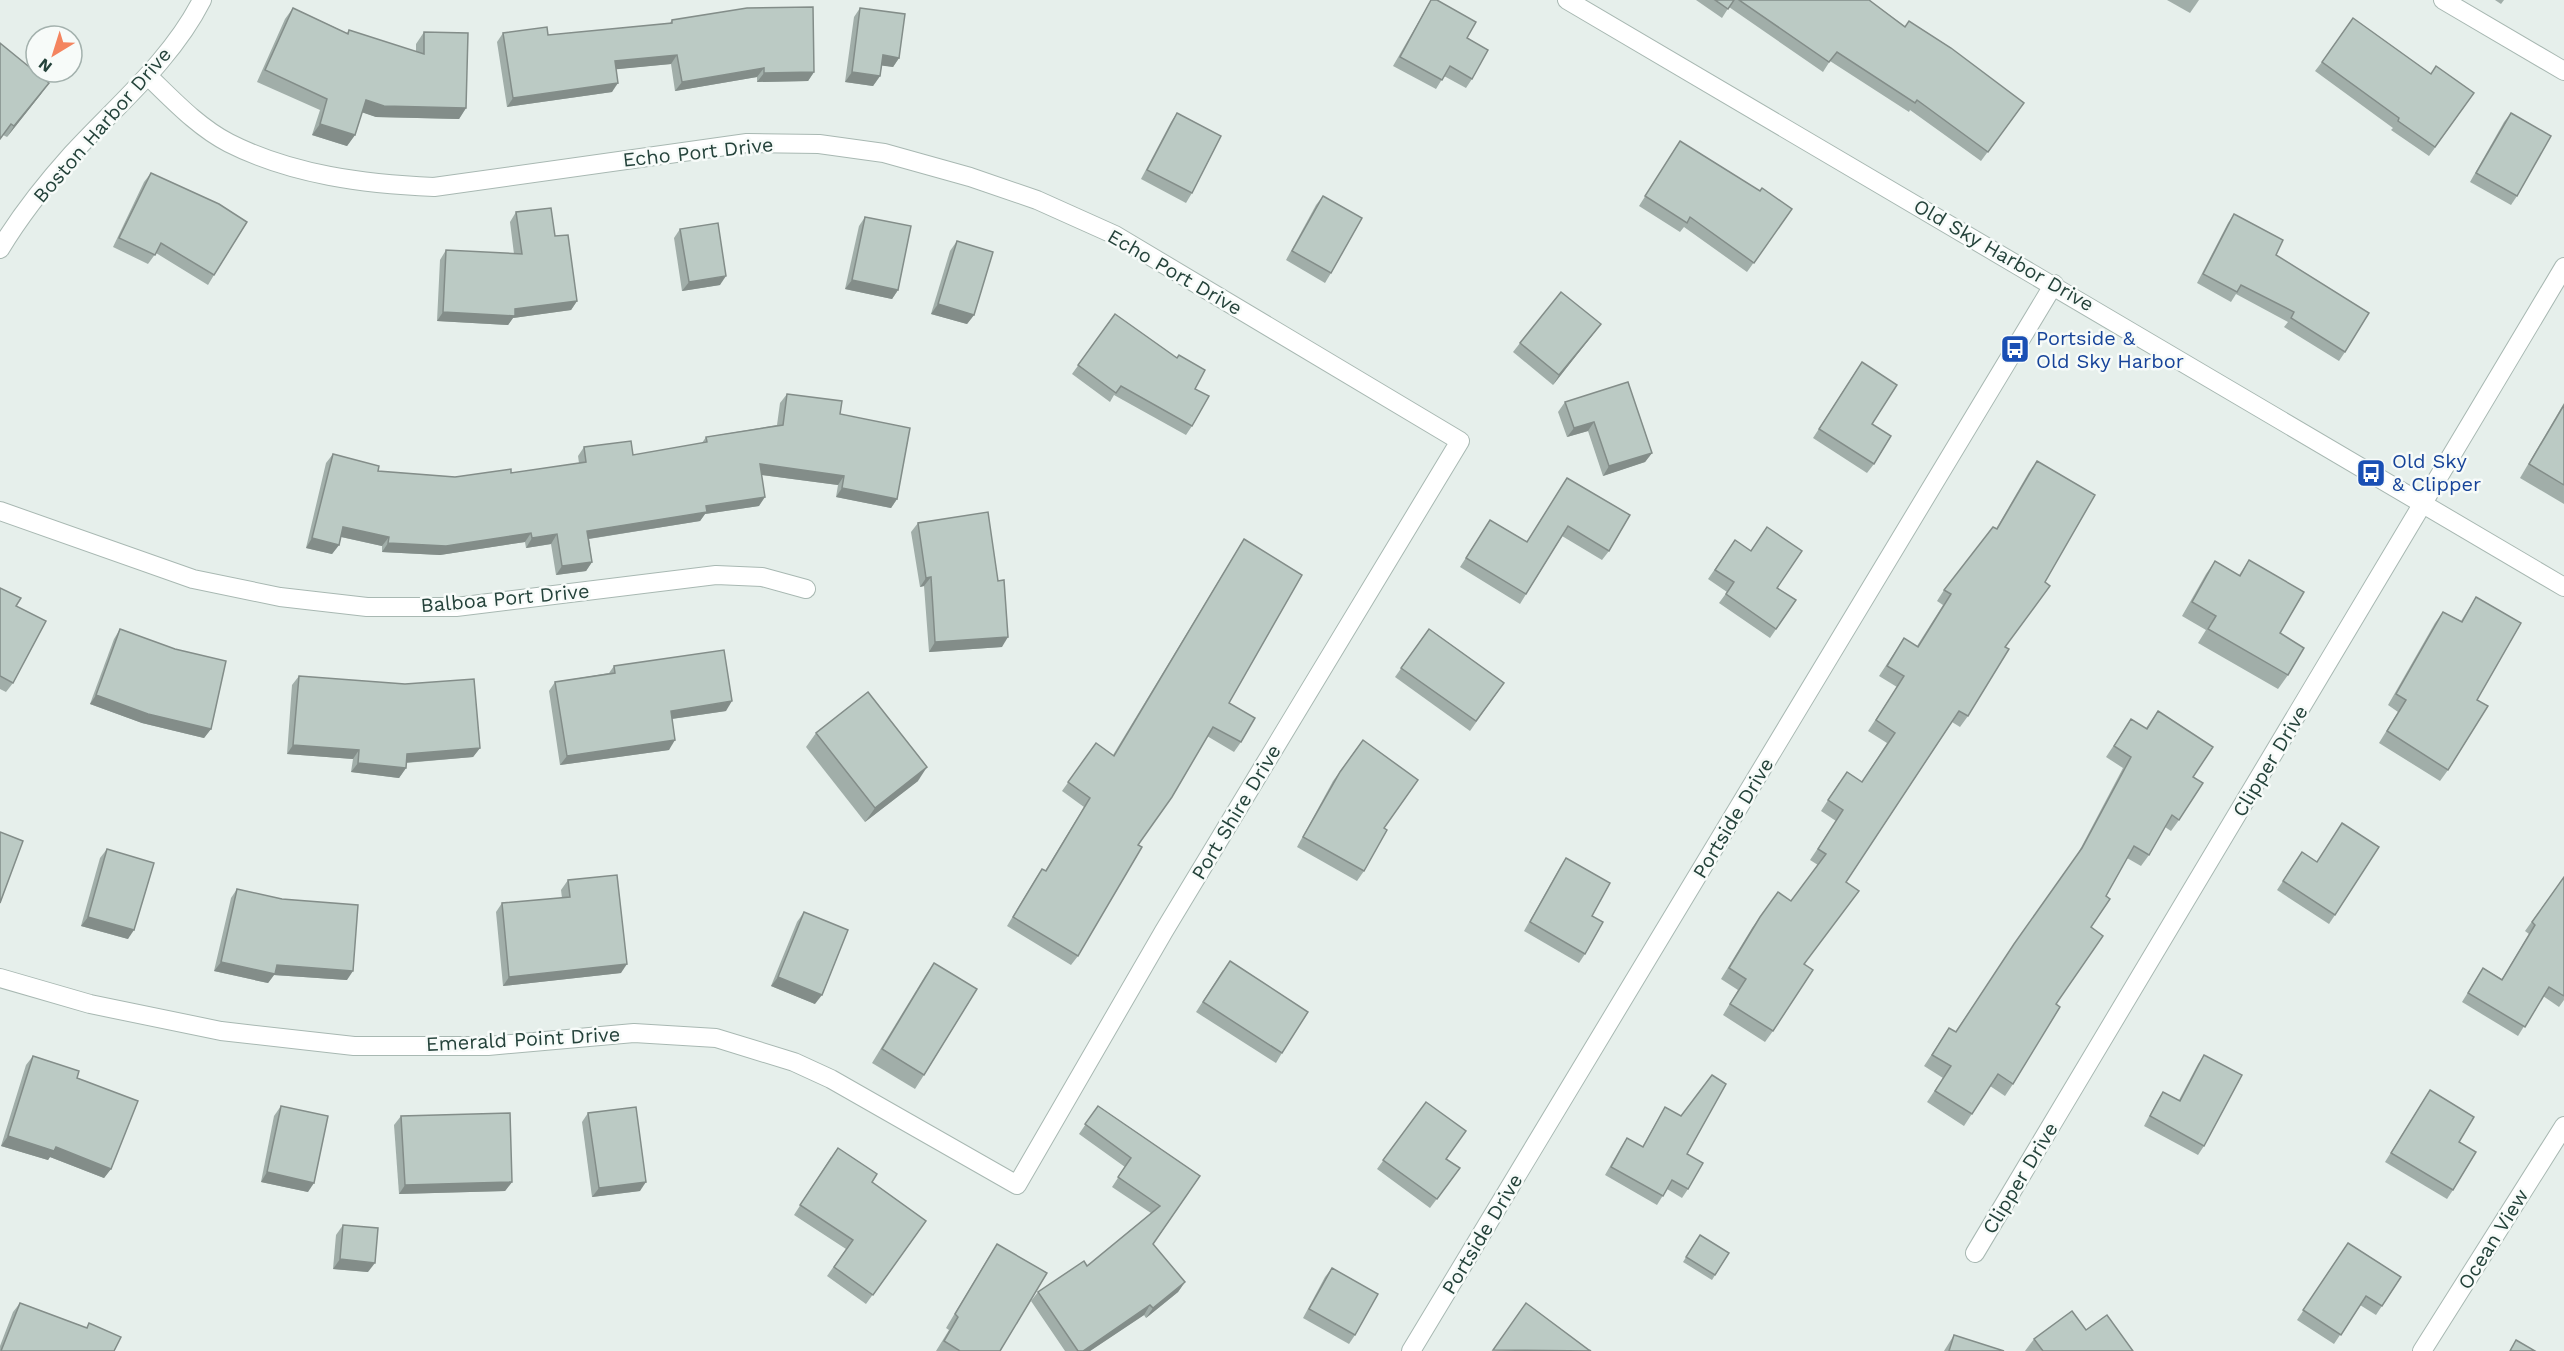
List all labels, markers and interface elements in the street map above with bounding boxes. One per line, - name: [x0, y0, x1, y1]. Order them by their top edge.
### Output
- north arrow: [24, 24, 84, 84]
- street label: Boston Harbor Drive: [28, 42, 176, 208]
- text: N: [35, 54, 56, 77]
- street label: Echo Port Drive: [622, 132, 774, 172]
- street label: Old Sky Harbor Drive: [1910, 194, 2098, 316]
- street label: Echo Port Drive: [1103, 224, 1247, 320]
- place label: Portside & Old Sky Harbor: [2036, 326, 2184, 373]
- bus stop icon: Portside & Old Sky Harbor: [1999, 333, 2031, 365]
- place label: Old Sky & Clipper: [2392, 449, 2481, 496]
- bus stop icon: Old Sky & Clipper: [2355, 457, 2387, 489]
- street label: Balboa Port Drive: [420, 579, 590, 617]
- street label: Clipper Drive: [2227, 701, 2313, 821]
- street label: Port Shire Drive: [1186, 740, 1286, 884]
- street label: Portside Drive: [1688, 753, 1778, 883]
- street label: Emerald Point Drive: [425, 1022, 621, 1056]
- street label: Clipper Drive: [1977, 1118, 2063, 1238]
- street label: Portside Drive: [1437, 1169, 1527, 1299]
- street label: Ocean View: [2453, 1184, 2533, 1294]

